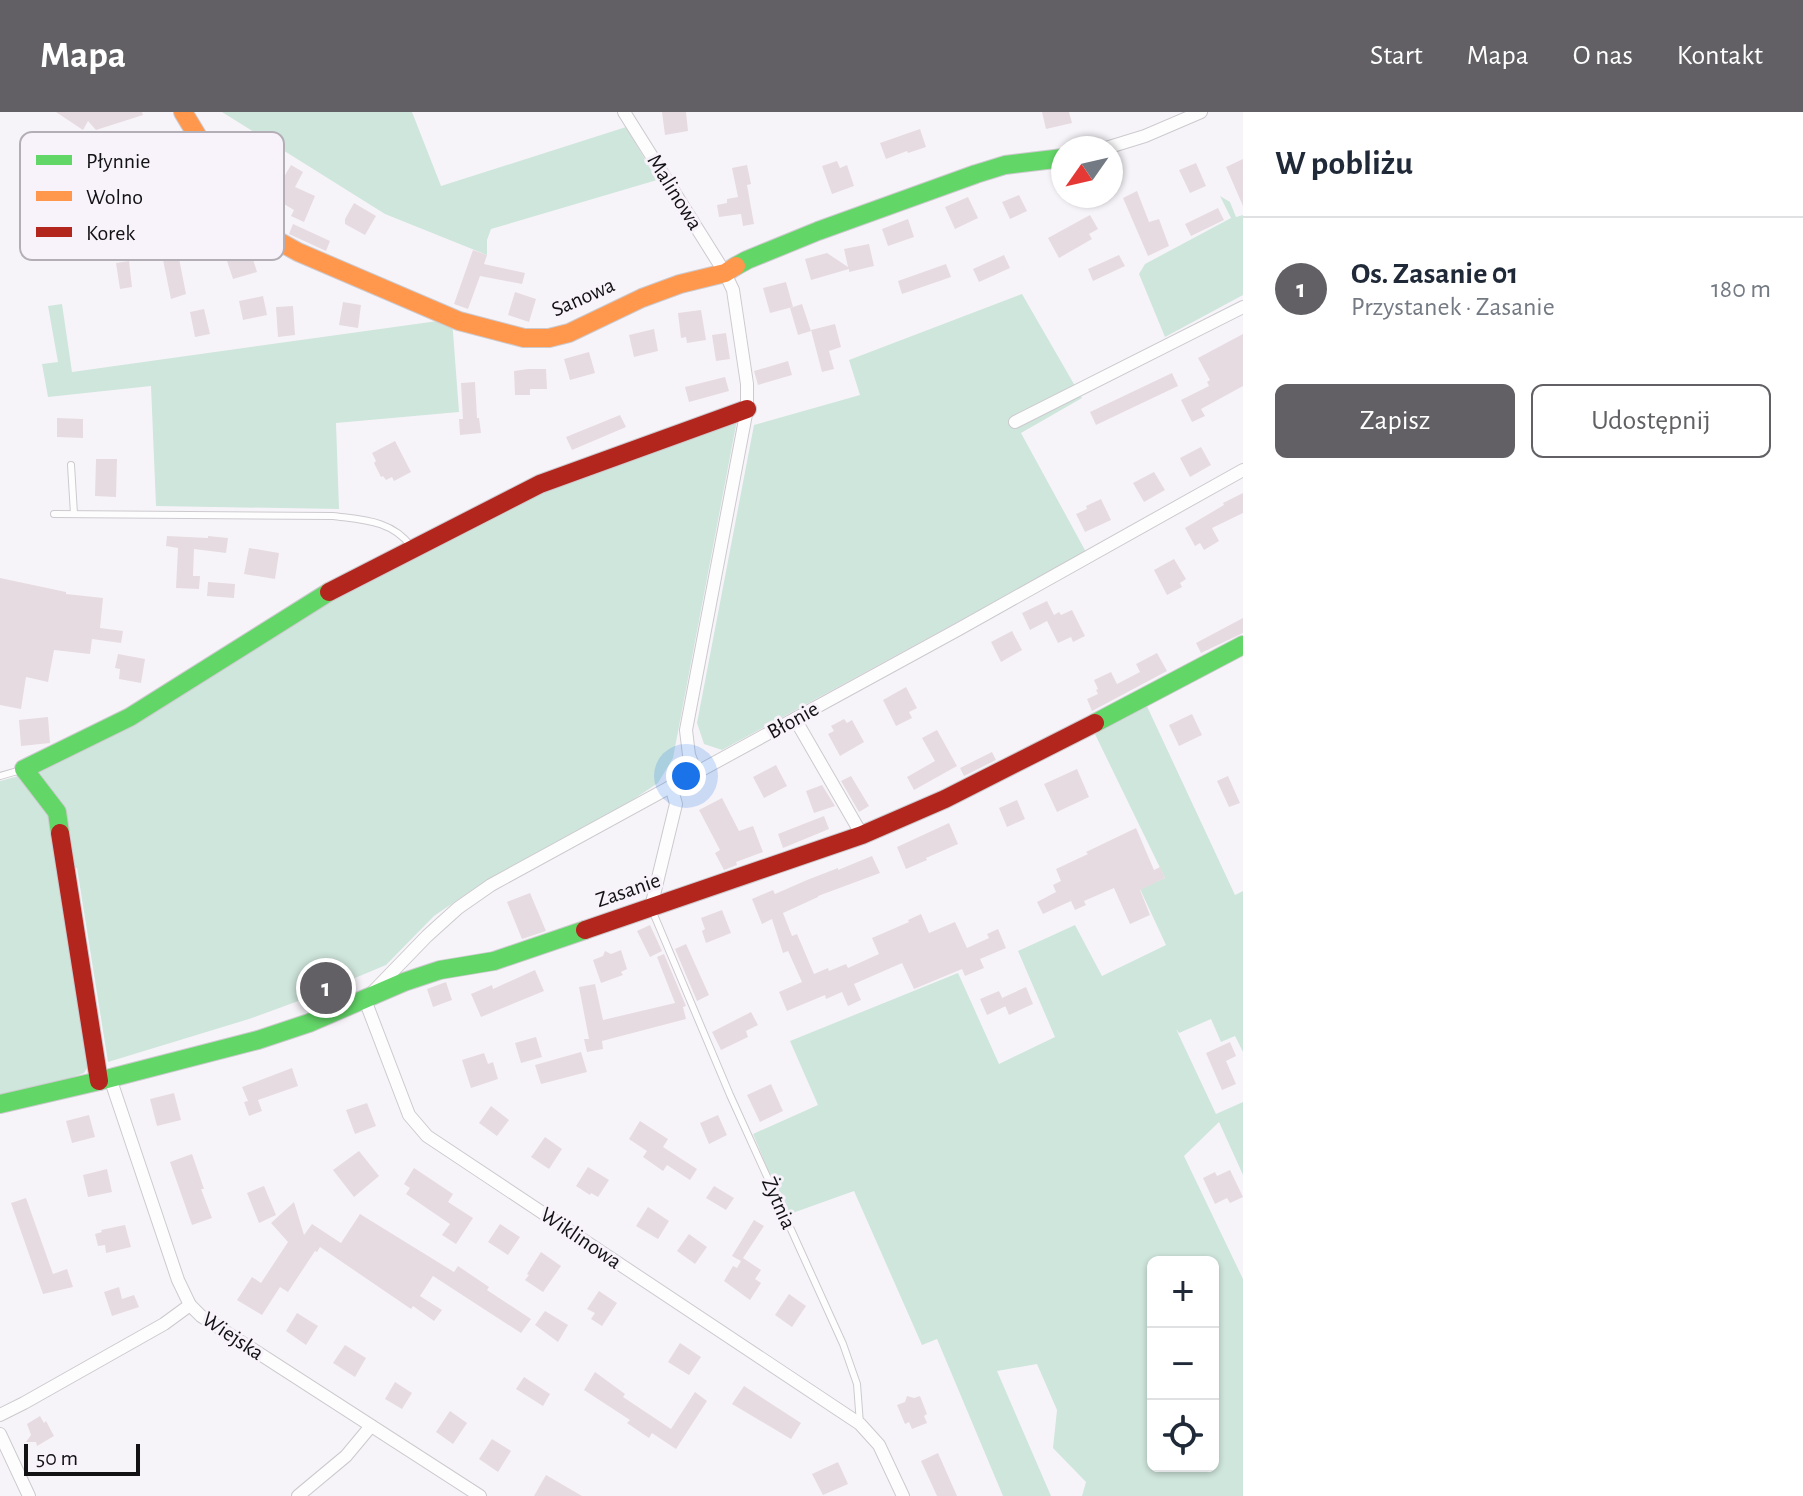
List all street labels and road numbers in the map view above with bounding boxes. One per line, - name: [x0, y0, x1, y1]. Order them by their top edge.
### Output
- street label: Malinowa: [643, 150, 707, 234]
- street label: Sanowa: [548, 273, 618, 321]
- street label: Błonie: [764, 697, 822, 743]
- street label: Zasanie: [593, 869, 663, 911]
- street label: Żytnia: [758, 1174, 800, 1232]
- street label: Wiklinowa: [537, 1203, 625, 1273]
- street label: Wiejska: [198, 1308, 268, 1364]

